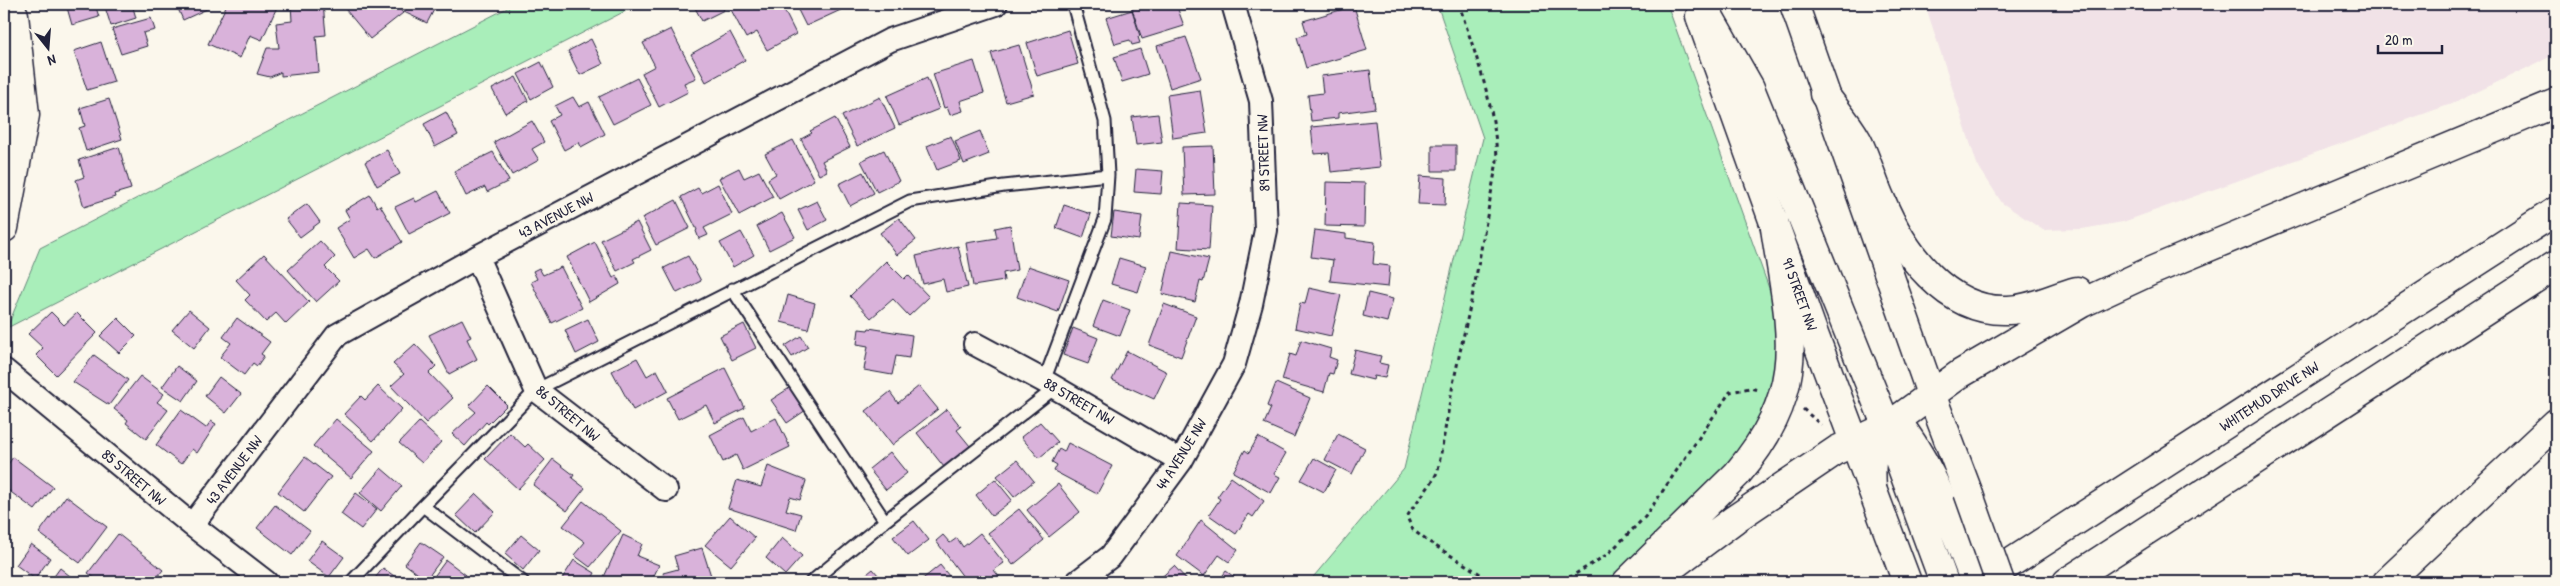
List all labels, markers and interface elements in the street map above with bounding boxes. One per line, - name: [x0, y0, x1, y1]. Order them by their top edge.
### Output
- north arrow: [22, 22, 72, 72]
- scale bar: [2378, 22, 2441, 54]
- text: 20 m: [2385, 29, 2412, 50]
- text: N: [45, 51, 58, 71]
- street label: 89 STREET NW: [1251, 113, 1275, 192]
- street label: 43 AVENUE NW: [515, 186, 598, 243]
- street label: 91 STREET NW: [1777, 255, 1823, 334]
- street label: WHITEMUD DRIVE NW: [2215, 356, 2323, 436]
- street label: 88 STREET NW: [1040, 372, 1119, 430]
- street label: 86 STREET NW: [532, 380, 605, 446]
- street label: 44 AVENUE NW: [1151, 414, 1212, 494]
- street label: 43 AVENUE NW: [201, 430, 267, 509]
- street label: 85 STREET NW: [97, 444, 171, 511]

